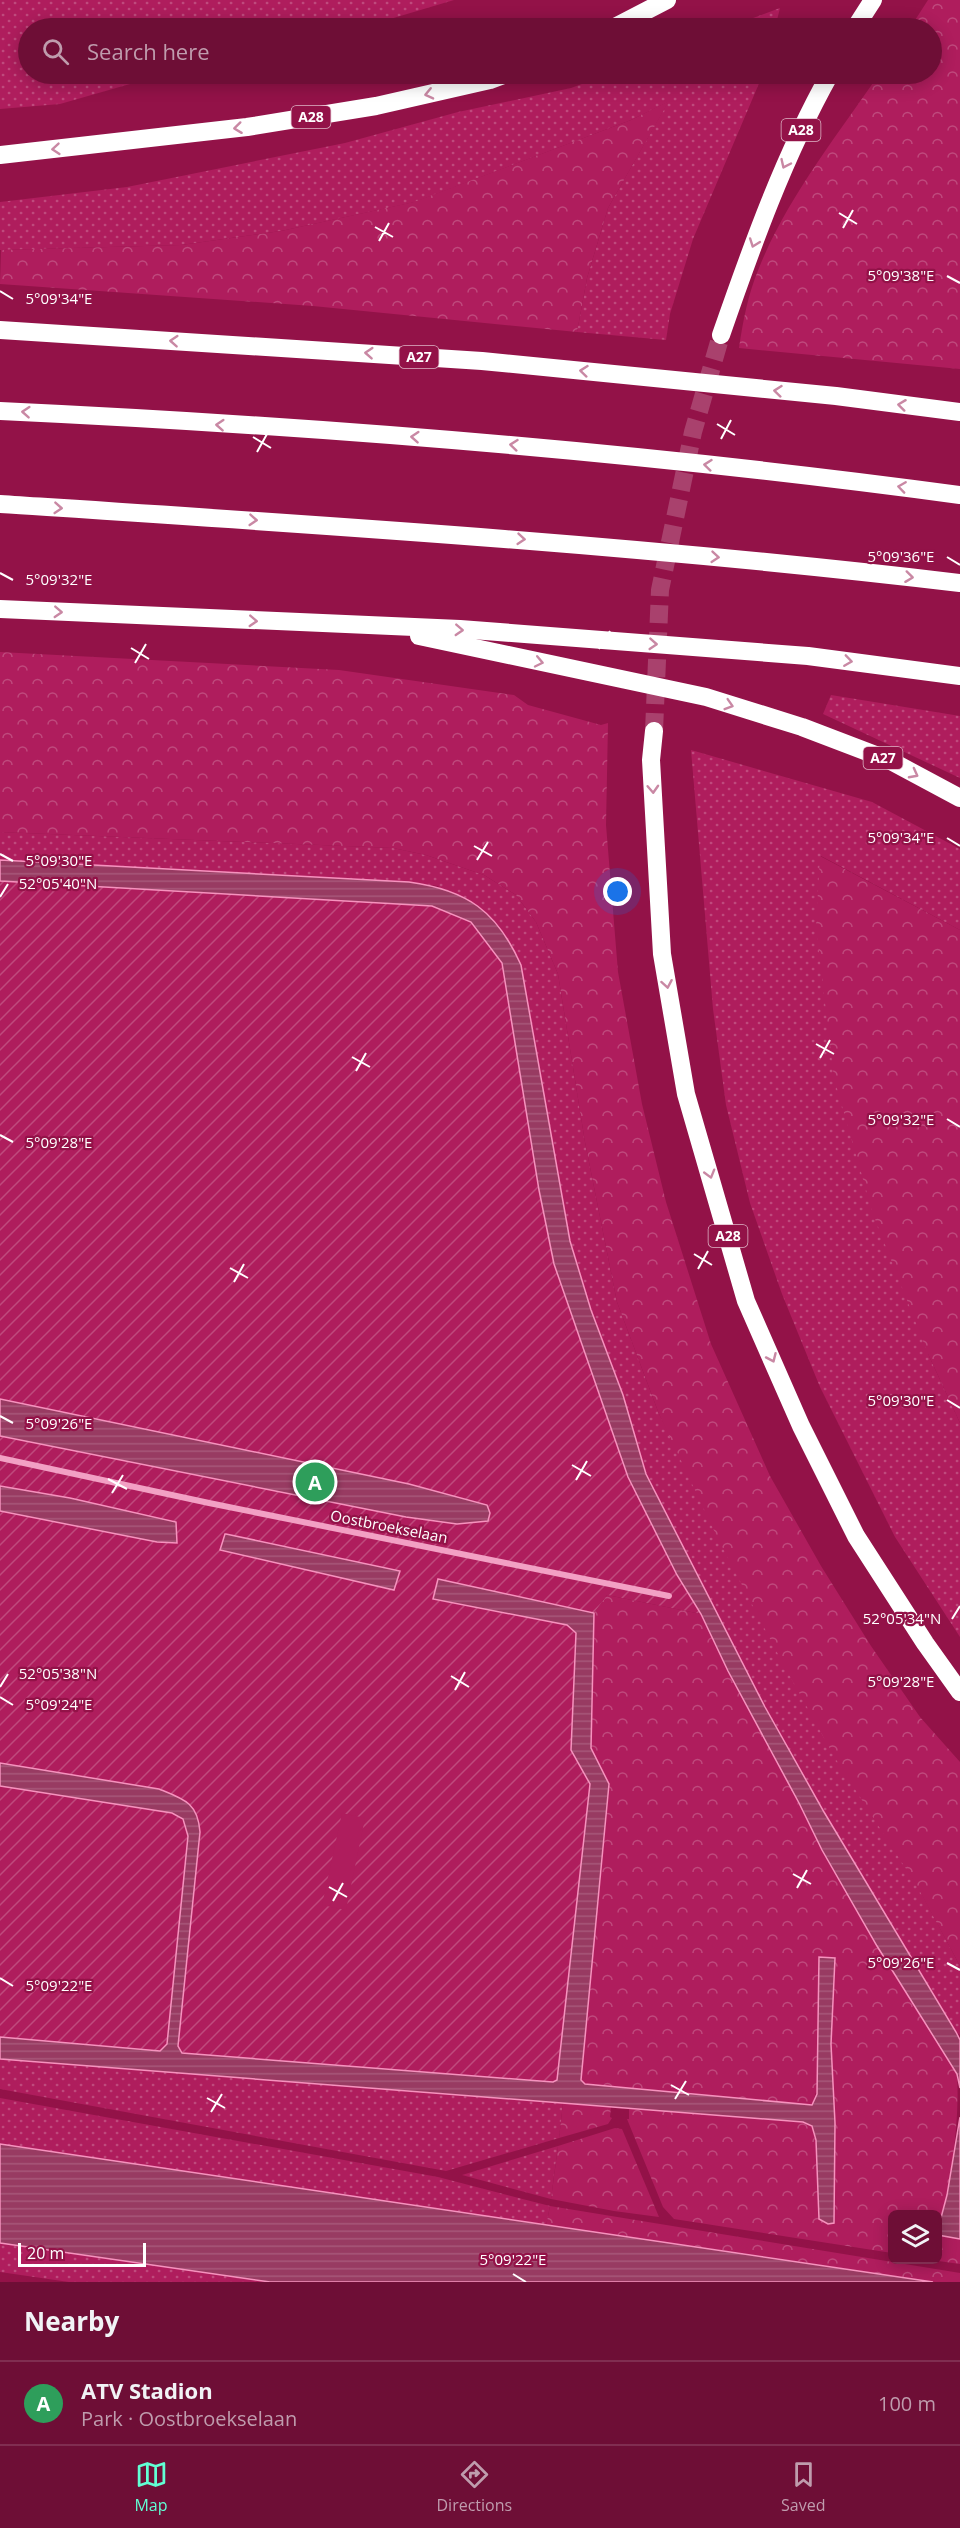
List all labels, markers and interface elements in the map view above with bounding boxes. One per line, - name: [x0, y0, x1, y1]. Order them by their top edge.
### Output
- search box: [18, 18, 942, 84]
- icon: search: [39, 35, 72, 68]
- text: Search here: [87, 36, 210, 66]
- one-way arrow: [425, 86, 435, 99]
- road number: A28: [292, 106, 330, 128]
- road number: A28: [782, 119, 820, 141]
- one-way arrow: [233, 122, 242, 134]
- one-way arrow: [52, 142, 61, 155]
- one-way arrow: [781, 157, 793, 168]
- one-way arrow: [749, 236, 761, 247]
- text: 5°09'38"E: [868, 265, 934, 285]
- text: 5°09'34"E: [26, 288, 92, 308]
- one-way arrow: [170, 334, 179, 347]
- road number: A27: [400, 346, 438, 368]
- one-way arrow: [364, 347, 373, 360]
- one-way arrow: [580, 365, 589, 378]
- one-way arrow: [774, 385, 783, 398]
- one-way arrow: [897, 399, 907, 411]
- one-way arrow: [21, 406, 30, 419]
- one-way arrow: [216, 418, 225, 431]
- one-way arrow: [410, 430, 419, 443]
- one-way arrow: [510, 439, 519, 452]
- one-way arrow: [704, 459, 713, 471]
- one-way arrow: [897, 481, 907, 494]
- one-way arrow: [54, 501, 63, 514]
- one-way arrow: [248, 514, 257, 527]
- one-way arrow: [516, 532, 526, 545]
- text: 5°09'36"E: [868, 546, 934, 566]
- one-way arrow: [711, 550, 720, 563]
- text: 5°09'32"E: [26, 569, 92, 589]
- one-way arrow: [905, 570, 914, 583]
- one-way arrow: [54, 606, 63, 619]
- one-way arrow: [249, 615, 258, 628]
- one-way arrow: [454, 623, 463, 636]
- one-way arrow: [649, 637, 658, 650]
- one-way arrow: [534, 655, 544, 668]
- one-way arrow: [843, 655, 852, 667]
- one-way arrow: [723, 697, 734, 710]
- road number: A27: [864, 747, 902, 769]
- one-way arrow: [908, 767, 919, 778]
- one-way arrow: [646, 785, 659, 794]
- text: 5°09'34"E: [868, 827, 934, 847]
- text: 5°09'30"E: [26, 850, 92, 870]
- text: 52°05'40"N: [19, 873, 97, 893]
- your location: [603, 877, 632, 906]
- one-way arrow: [660, 978, 673, 988]
- text: 5°09'32"E: [868, 1109, 934, 1129]
- text: 5°09'28"E: [26, 1132, 92, 1152]
- one-way arrow: [702, 1168, 715, 1178]
- road number: A28: [708, 1225, 748, 1247]
- one-way arrow: [764, 1352, 776, 1363]
- text: 5°09'30"E: [868, 1390, 934, 1410]
- text: 5°09'26"E: [26, 1413, 92, 1433]
- pin: A: [296, 1460, 334, 1504]
- street label: Oostbroekselaan: [329, 1505, 450, 1547]
- text: 52°05'34"N: [863, 1608, 941, 1628]
- text: 52°05'38"N: [19, 1663, 97, 1683]
- text: 5°09'28"E: [868, 1671, 934, 1691]
- text: 5°09'24"E: [26, 1694, 92, 1714]
- text: 5°09'26"E: [868, 1952, 934, 1972]
- text: 5°09'22"E: [26, 1975, 92, 1995]
- map controls: [888, 2210, 942, 2264]
- button: layers: [888, 2210, 942, 2264]
- scale bar: [18, 2240, 146, 2268]
- text: 20 m: [27, 2242, 64, 2264]
- text: 5°09'22"E: [480, 2249, 546, 2269]
- text: Nearby: [24, 2303, 119, 2339]
- text: ATV Stadion: [81, 2375, 213, 2405]
- text: A: [37, 2390, 50, 2417]
- text: 100 m: [878, 2390, 936, 2417]
- text: Park · Oostbroekselaan: [81, 2405, 297, 2432]
- tab: Map: [134, 2458, 168, 2516]
- tab: Directions: [436, 2458, 512, 2516]
- tab: Saved: [781, 2458, 826, 2516]

